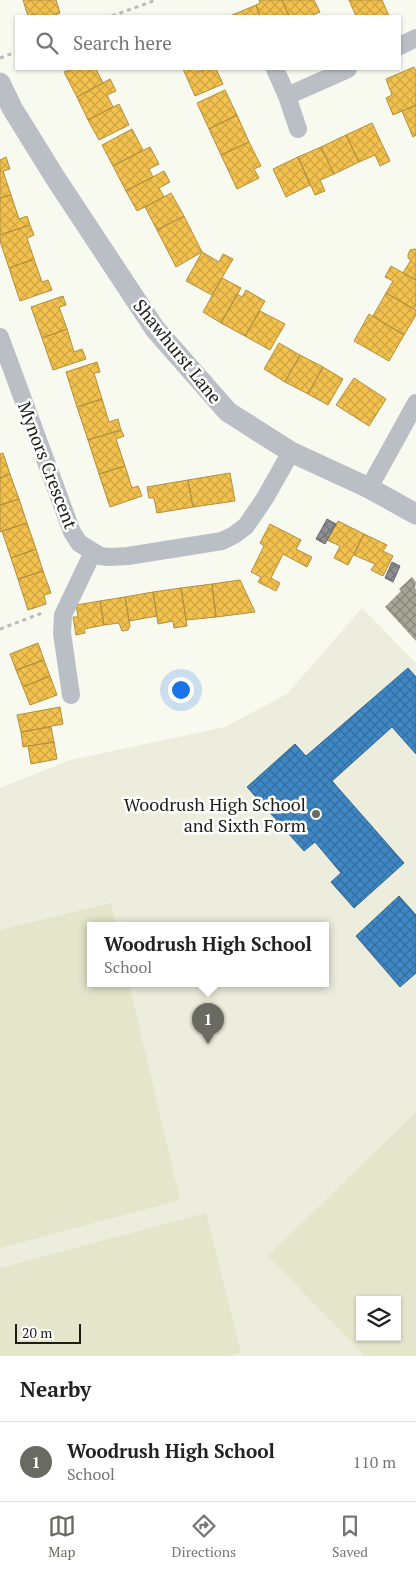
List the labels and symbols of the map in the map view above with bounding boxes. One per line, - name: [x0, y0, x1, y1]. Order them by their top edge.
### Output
- street label: Shawhurst Lane: [128, 294, 228, 408]
- street label: Mynors Crescent: [13, 398, 83, 532]
- your location: [168, 677, 194, 703]
- place label: Woodrush High School and Sixth Form: [124, 792, 306, 837]
- marker: Woodrush High School and Sixth Form: [310, 808, 322, 820]
- pin: 1: [192, 1003, 224, 1044]
- scale bar: [15, 1321, 81, 1344]

